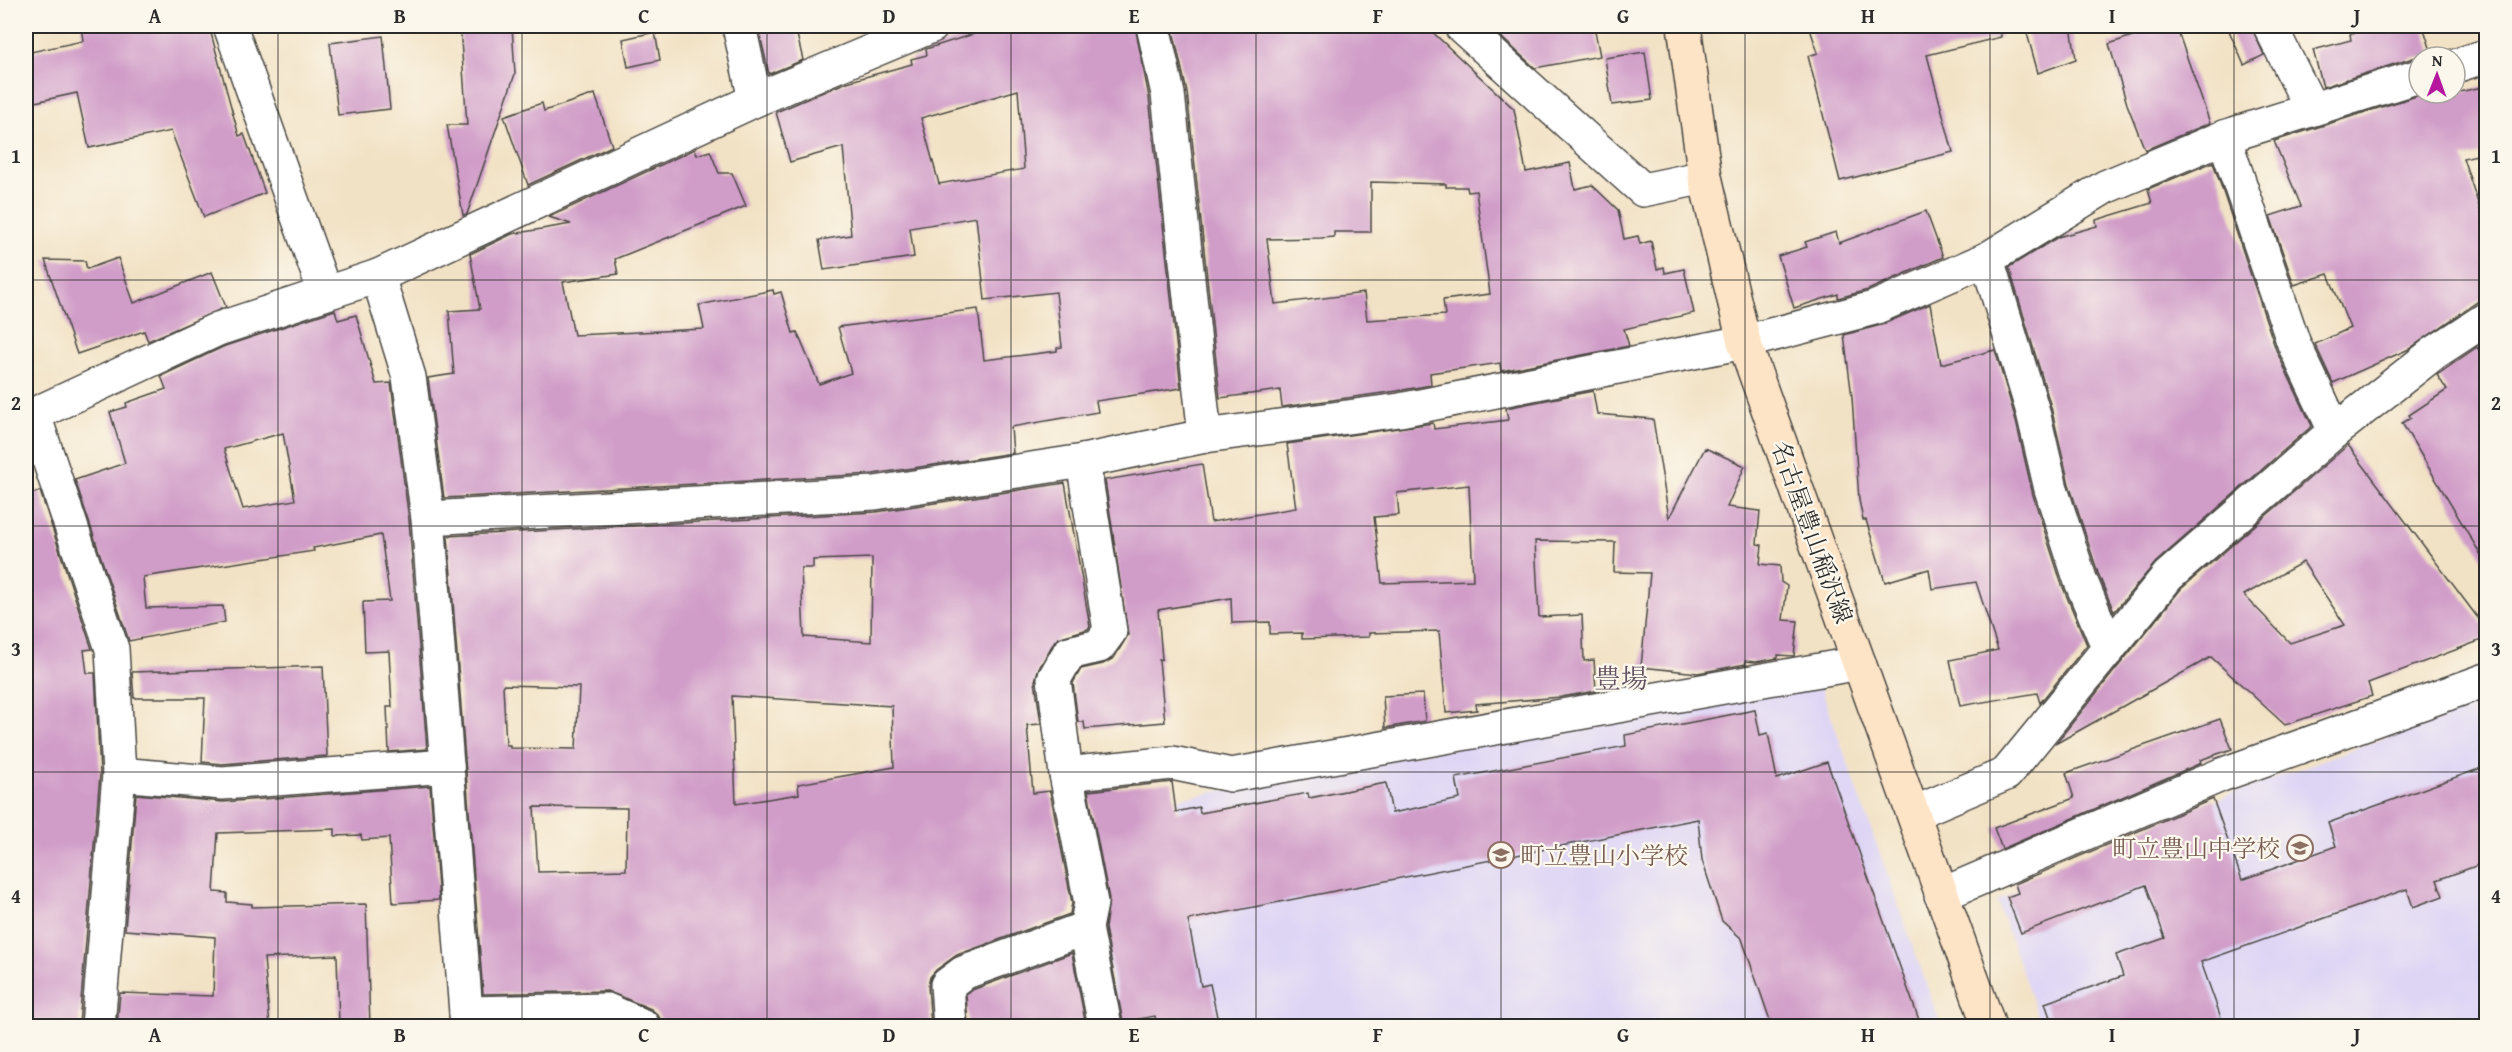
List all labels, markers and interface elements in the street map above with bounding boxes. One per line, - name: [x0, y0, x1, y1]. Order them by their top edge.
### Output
- text: A: [149, 1, 162, 30]
- text: B: [394, 1, 406, 30]
- text: C: [638, 1, 650, 30]
- text: D: [882, 1, 896, 30]
- text: E: [1129, 1, 1140, 30]
- text: F: [1373, 1, 1383, 30]
- text: G: [1617, 1, 1629, 30]
- text: H: [1861, 1, 1875, 30]
- text: I: [2109, 1, 2115, 30]
- text: J: [2351, 1, 2361, 30]
- north arrow: [2407, 45, 2467, 105]
- text: N: [2432, 48, 2443, 72]
- text: 1: [11, 141, 21, 170]
- text: 1: [2491, 141, 2501, 170]
- text: 2: [11, 388, 21, 417]
- text: 2: [2491, 388, 2501, 417]
- street label: 名古屋豊山稲沢線: [1763, 436, 1861, 628]
- text: 3: [11, 634, 21, 663]
- text: 3: [2491, 634, 2501, 663]
- district label: 豊場: [1594, 658, 1648, 698]
- place label: 町立豊山中学校: [2112, 831, 2280, 866]
- school or university icon: 町立豊山中学校: [2285, 833, 2315, 863]
- place label: 町立豊山小学校: [1520, 838, 1688, 873]
- school or university icon: 町立豊山小学校: [1486, 840, 1516, 870]
- text: 4: [11, 881, 21, 910]
- text: 4: [2491, 881, 2501, 910]
- text: A: [149, 1020, 162, 1049]
- text: B: [394, 1020, 406, 1049]
- text: C: [638, 1020, 650, 1049]
- text: D: [882, 1020, 896, 1049]
- text: E: [1129, 1020, 1140, 1049]
- text: F: [1373, 1020, 1383, 1049]
- text: G: [1617, 1020, 1629, 1049]
- text: H: [1861, 1020, 1875, 1049]
- text: I: [2109, 1020, 2115, 1049]
- text: J: [2351, 1020, 2361, 1049]

